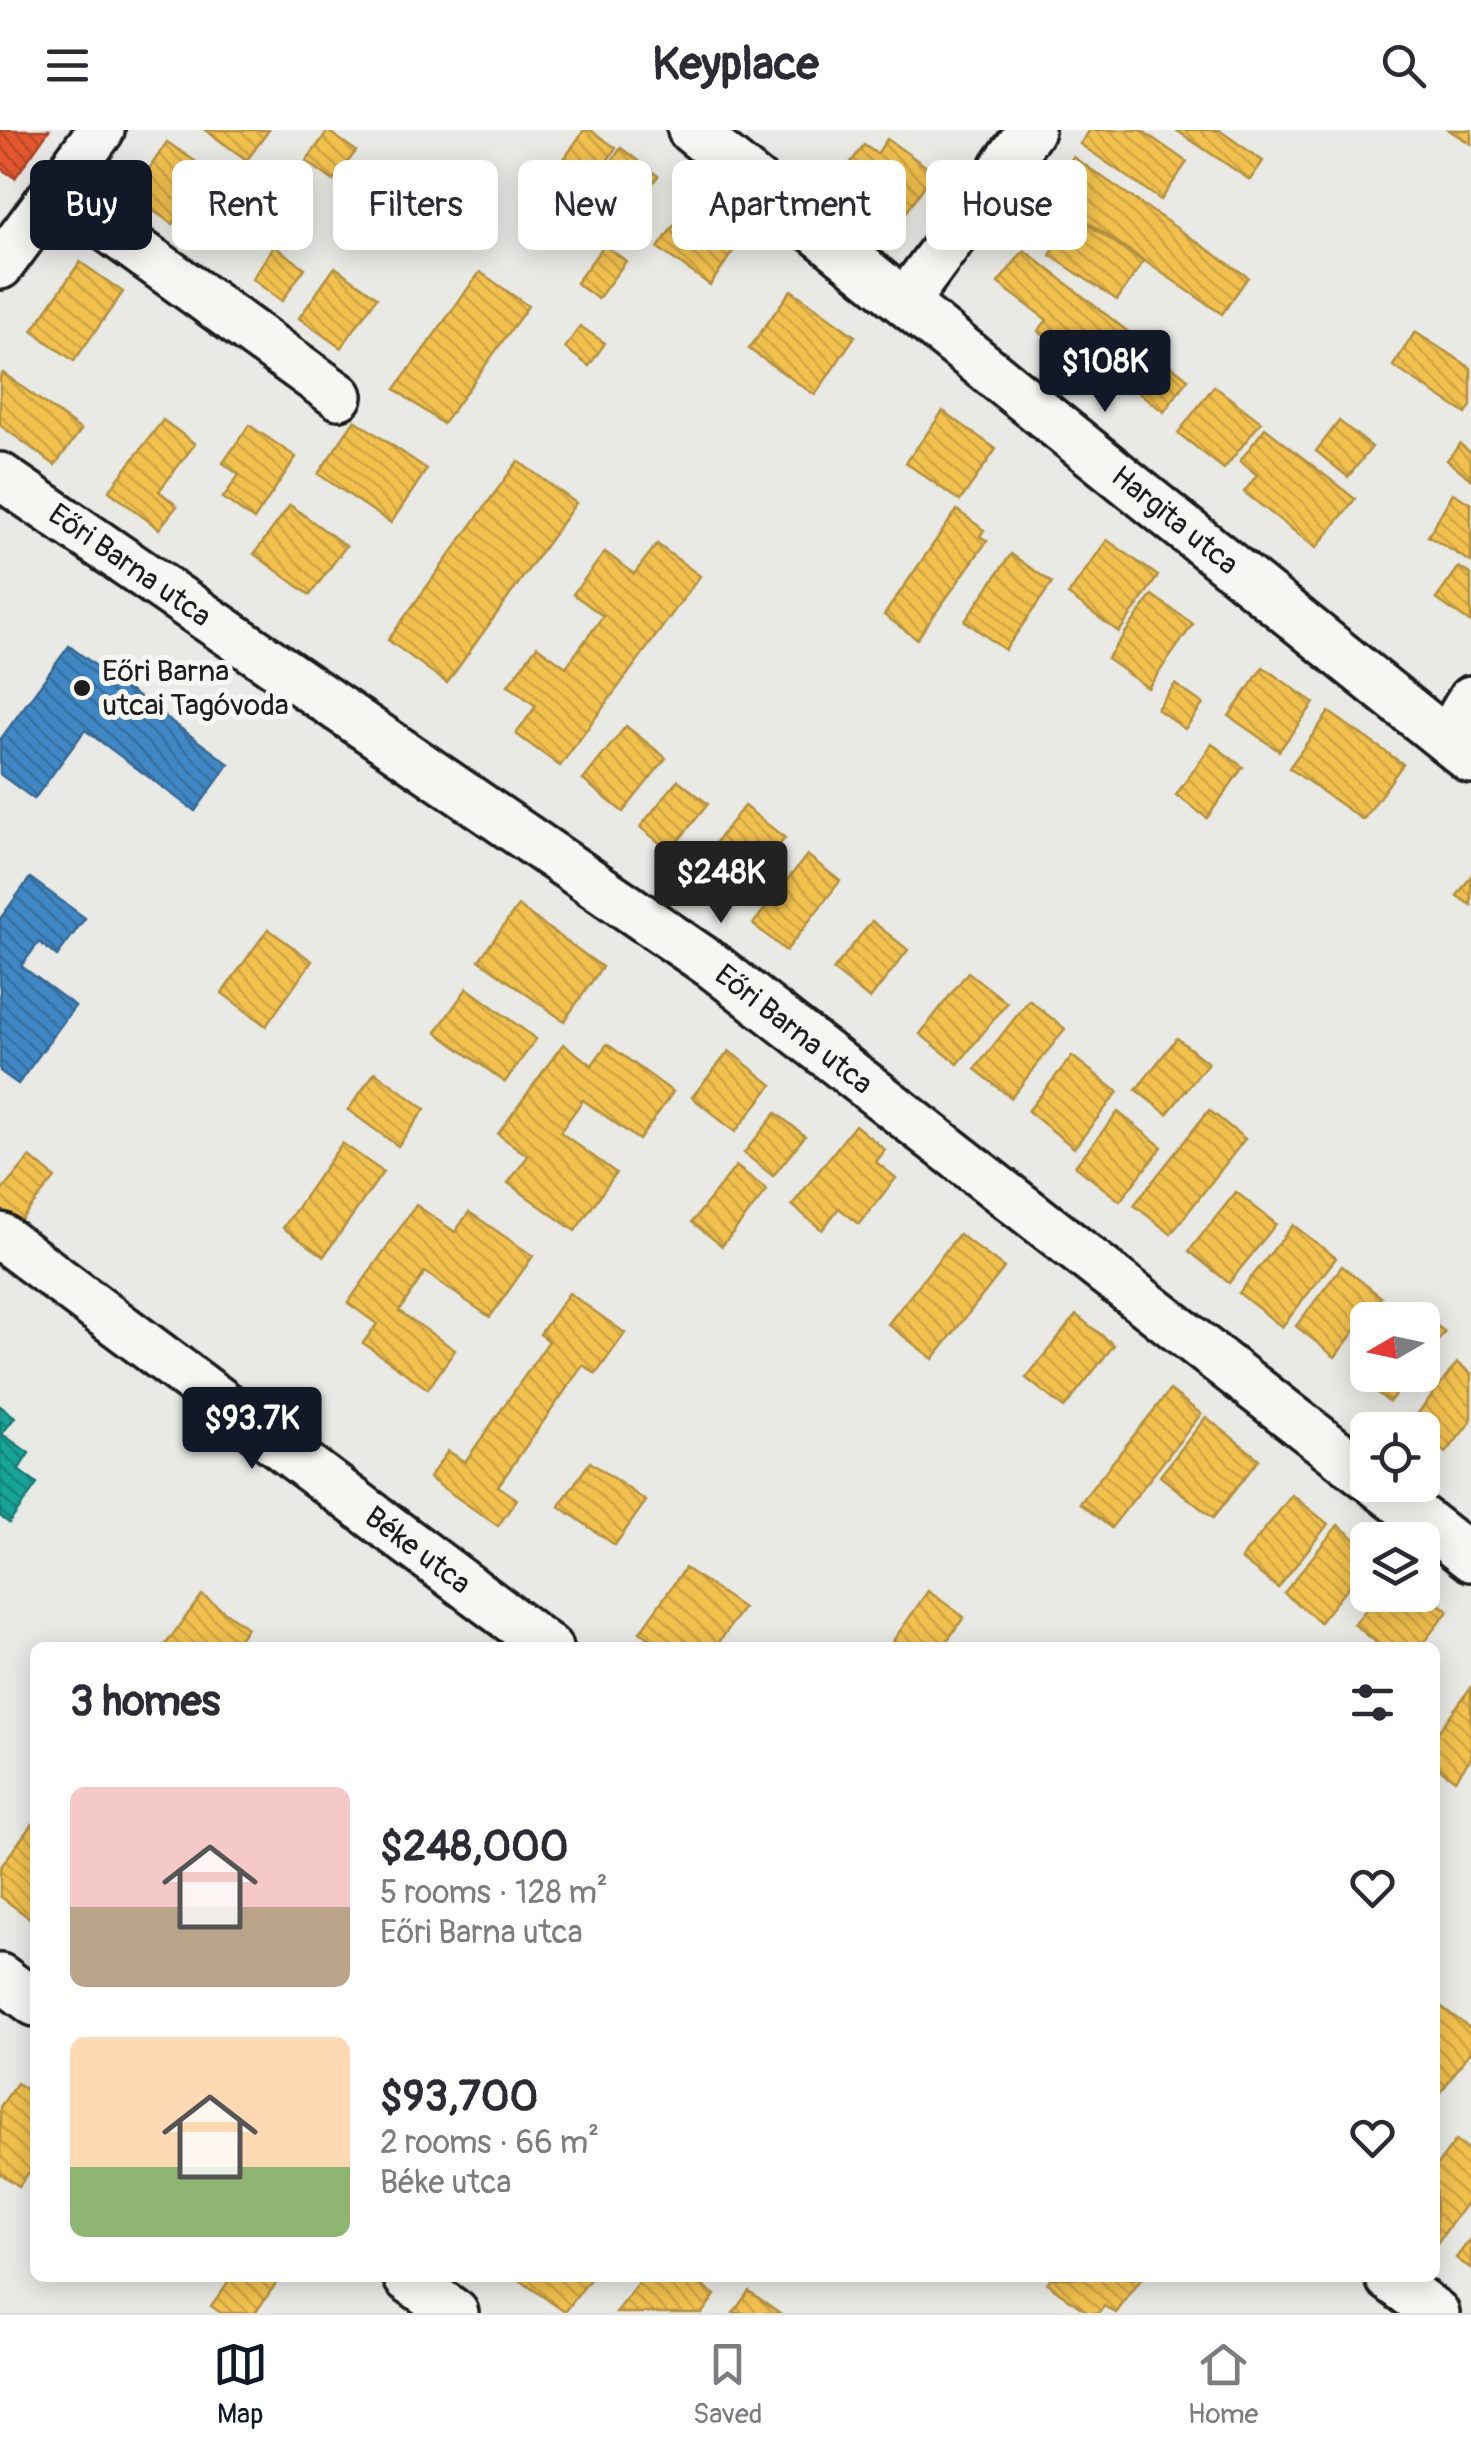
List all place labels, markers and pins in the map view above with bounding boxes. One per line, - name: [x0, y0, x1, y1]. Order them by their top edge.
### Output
- pin: $108K: [1035, 330, 1175, 415]
- place label: Eőri Barna utcai Tagóvoda: [102, 653, 289, 724]
- marker: Eőri Barna utcai Tagóvoda: [71, 677, 93, 699]
- pin: $248K: [651, 841, 791, 926]
- pin: $93.7K: [171, 1387, 333, 1472]

